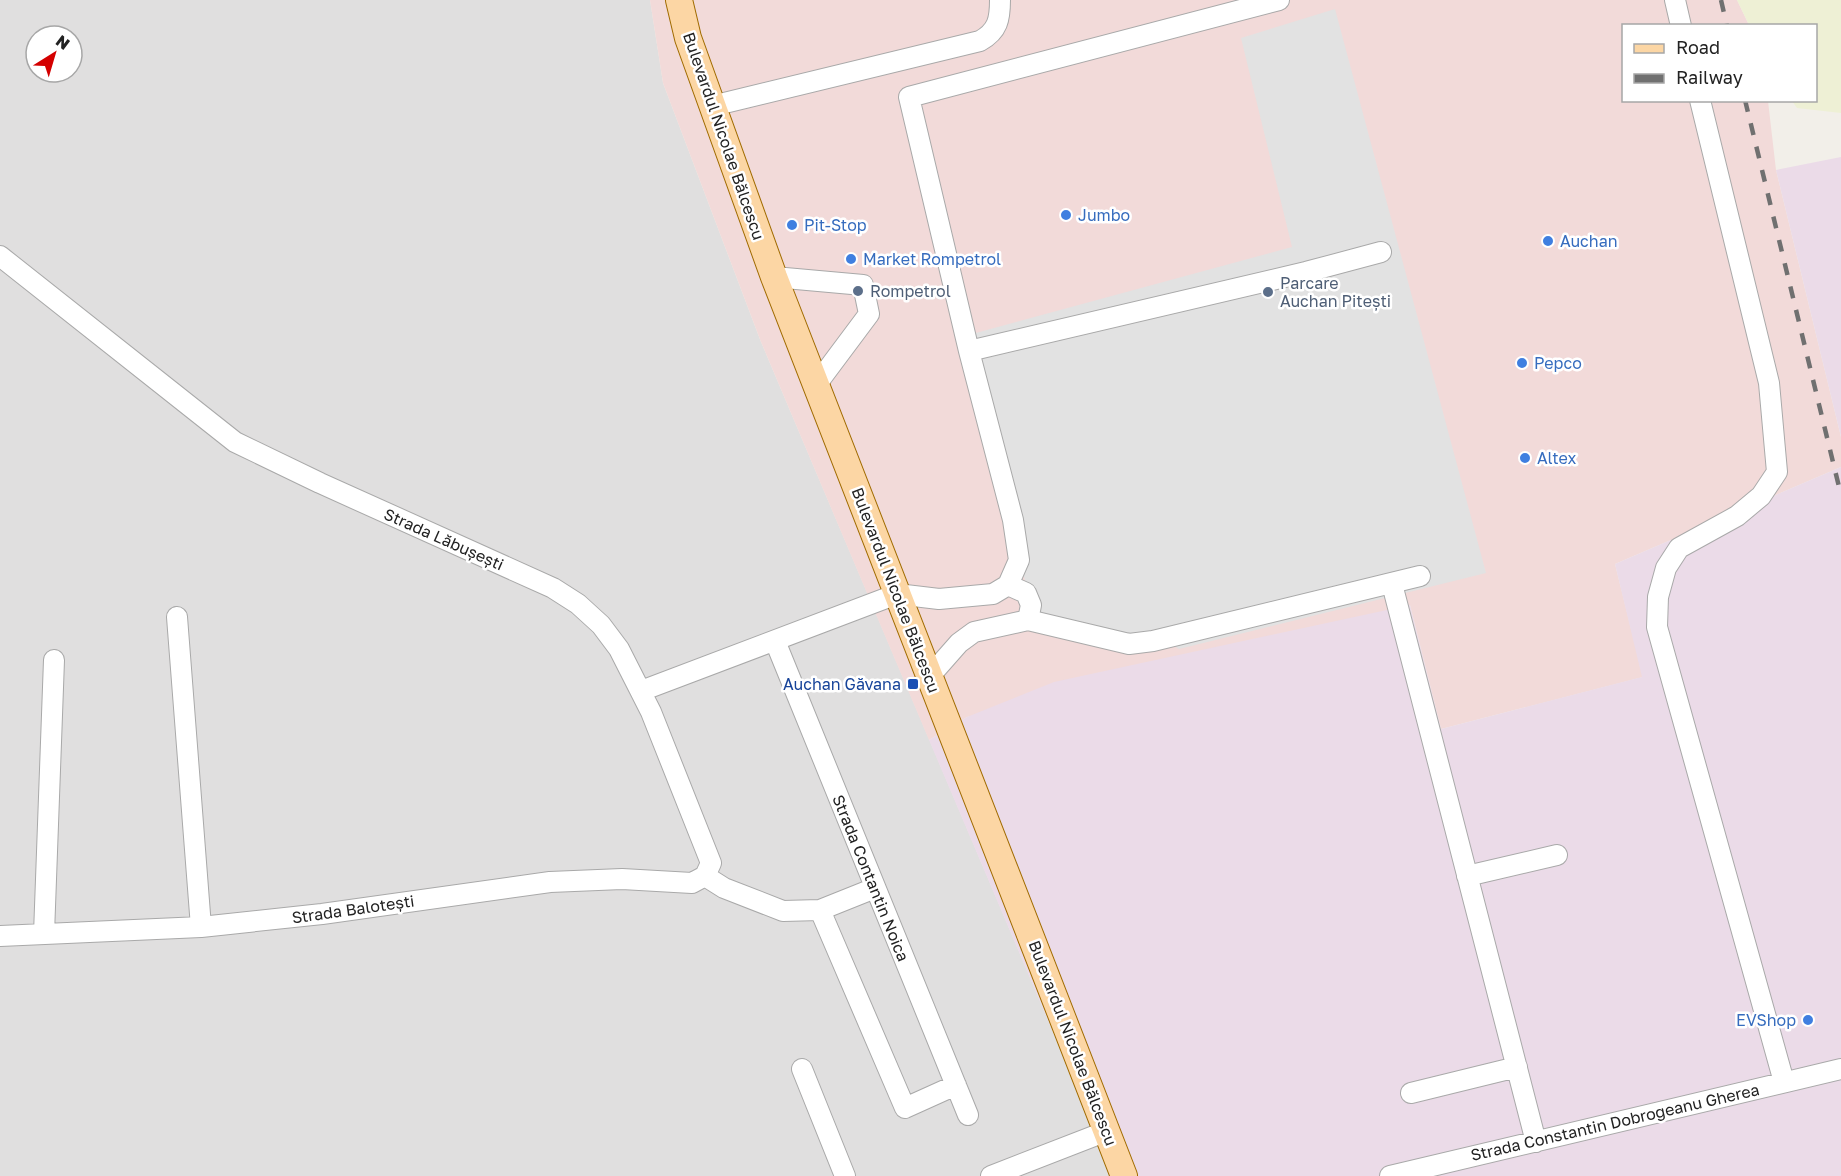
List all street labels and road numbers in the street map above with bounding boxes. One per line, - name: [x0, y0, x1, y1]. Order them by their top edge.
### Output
- street label: Bulevardul Nicolae Bălcescu: [679, 30, 769, 242]
- street label: Bulevardul Nicolae Bălcescu: [848, 484, 944, 696]
- street label: Strada Lăbușești: [381, 504, 507, 574]
- street label: Strada Contantin Noica: [828, 792, 914, 964]
- street label: Strada Balotești: [290, 891, 416, 927]
- street label: Bulevardul Nicolae Bălcescu: [1025, 937, 1121, 1149]
- street label: Strada Constantin Dobrogeanu Gherea: [1469, 1079, 1761, 1165]

